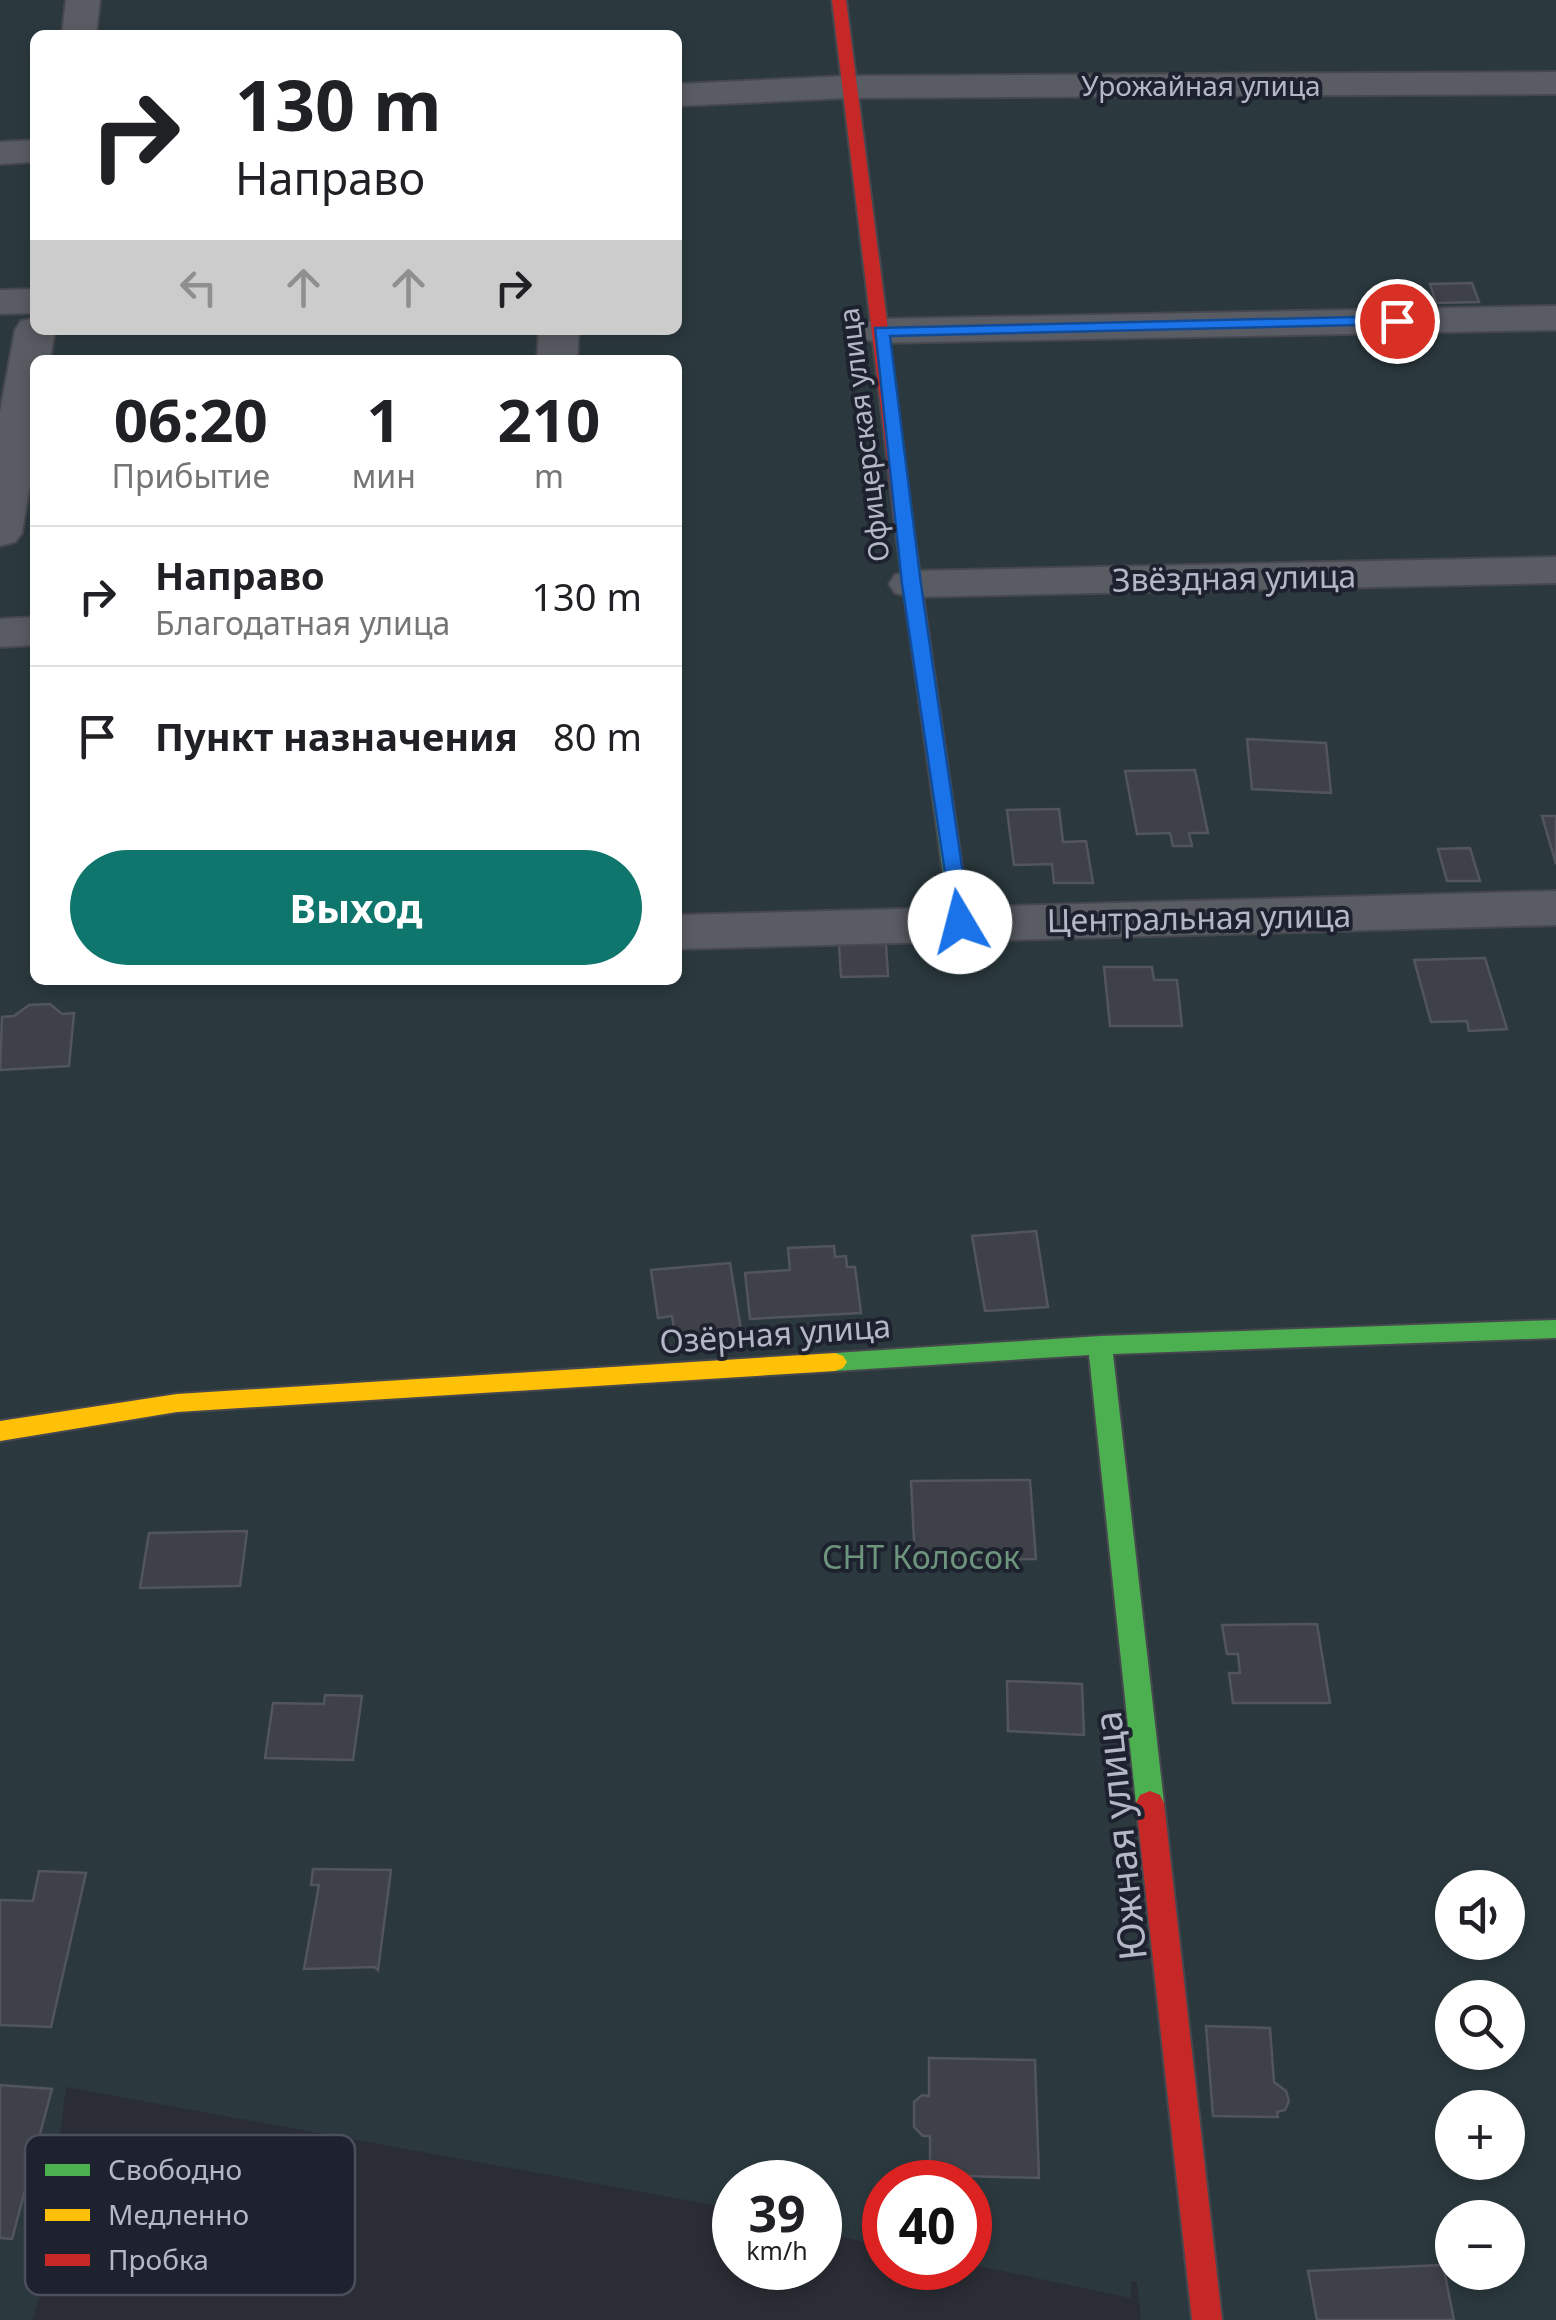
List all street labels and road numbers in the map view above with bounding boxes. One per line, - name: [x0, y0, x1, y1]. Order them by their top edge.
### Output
- street label: Урожайная улица: [1081, 66, 1321, 104]
- street label: Офицерская улица: [829, 306, 897, 564]
- street label: Звёздная улица: [1112, 553, 1356, 601]
- street label: Центральная улица: [1047, 893, 1351, 941]
- street label: Озёрная улица: [658, 1303, 892, 1363]
- street label: Южная улица: [1080, 1709, 1158, 1963]

